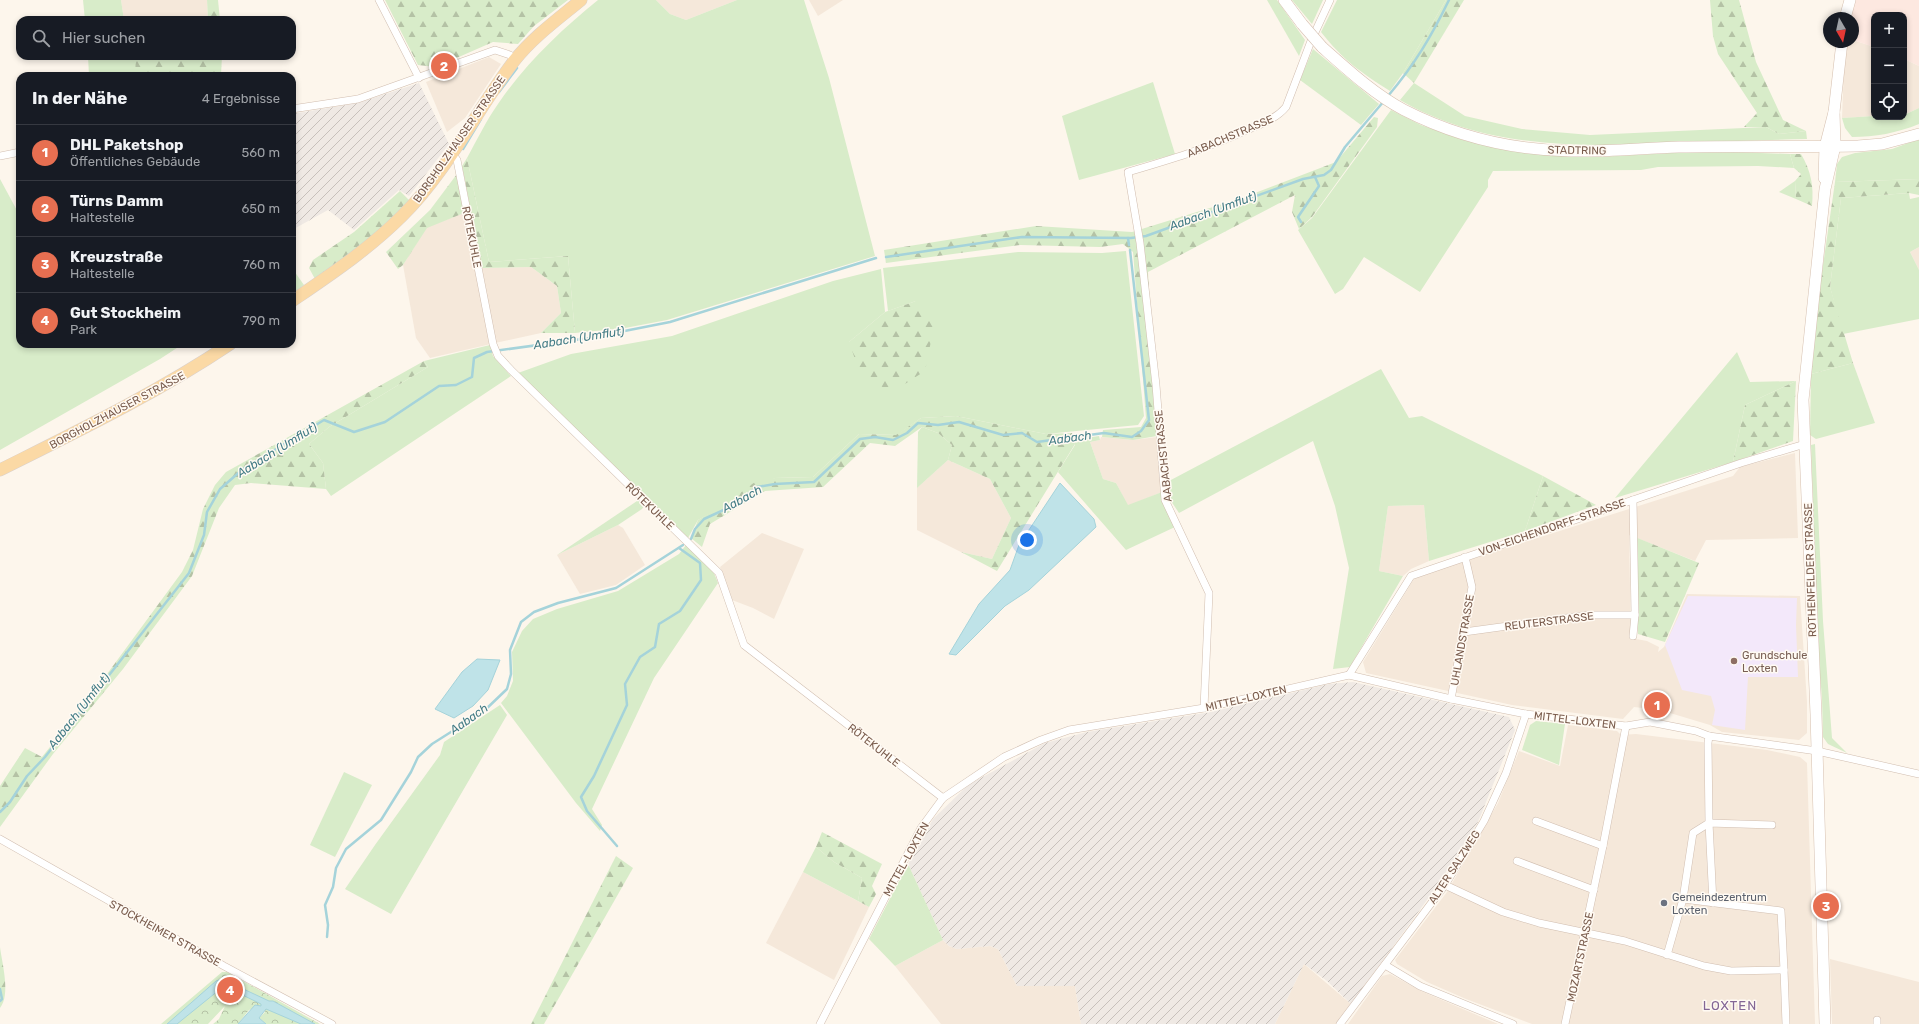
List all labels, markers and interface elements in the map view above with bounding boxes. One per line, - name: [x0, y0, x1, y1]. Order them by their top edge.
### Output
- north arrow: [1823, 12, 1859, 48]
- map controls: [1871, 12, 1907, 120]
- button: +: [1871, 12, 1907, 48]
- search box: [16, 16, 296, 60]
- icon: search: [30, 27, 52, 49]
- text: Hier suchen: [62, 29, 145, 47]
- button: −: [1871, 48, 1907, 84]
- pin: 2: [431, 51, 457, 81]
- street label: BORGHOLZHAUSER STRASSE: [411, 73, 508, 205]
- button: locate: [1871, 84, 1907, 120]
- text: In der Nähe: [32, 88, 127, 108]
- text: 4 Ergebnisse: [202, 91, 280, 106]
- street label: AABACHSTRASSE: [1185, 112, 1276, 160]
- text: DHL Paketshop: [70, 136, 184, 154]
- street label: STADTRING: [1547, 143, 1607, 158]
- text: 1: [42, 145, 48, 160]
- text: 560 m: [241, 145, 280, 160]
- text: Öffentliches Gebäude: [70, 154, 200, 169]
- water label: Aabach (Umflut): [1166, 189, 1259, 234]
- text: Türns Damm: [70, 192, 163, 210]
- text: 2: [41, 201, 49, 216]
- text: 650 m: [241, 201, 280, 216]
- street label: RÖTEKUHLE: [459, 205, 484, 269]
- text: Haltestelle: [70, 210, 135, 225]
- text: Kreuzstraße: [70, 248, 163, 266]
- text: 3: [41, 257, 49, 272]
- text: 760 m: [243, 257, 280, 272]
- text: Haltestelle: [70, 266, 135, 281]
- text: Gut Stockheim: [70, 304, 181, 322]
- text: 4: [41, 313, 49, 328]
- text: 790 m: [243, 313, 280, 328]
- text: Park: [70, 322, 97, 337]
- water label: Aabach (Umflut): [532, 324, 625, 352]
- street label: BORGHOLZHAUSER STRASSE: [47, 369, 188, 452]
- street label: AABACHSTRASSE: [1152, 409, 1175, 503]
- water label: Aabach (Umflut): [233, 420, 320, 481]
- water label: Aabach: [1047, 428, 1092, 448]
- street label: RÖTEKUHLE: [623, 480, 677, 533]
- water label: Aabach: [719, 482, 764, 516]
- street label: VON-EICHENDORFF-STRASSE: [1477, 496, 1628, 559]
- street label: ROTHENFELDER STRASSE: [1802, 502, 1819, 637]
- your location: [1017, 530, 1037, 550]
- street label: UHLANDSTRASSE: [1448, 593, 1477, 687]
- street label: REUTERSTRASSE: [1504, 610, 1595, 633]
- place label: Grundschule Loxten: [1742, 649, 1807, 675]
- marker: Grundschule Loxten: [1729, 656, 1739, 666]
- water label: Aabach (Umflut): [45, 670, 113, 752]
- street label: MITTEL-LOXTEN: [1204, 683, 1288, 714]
- pin: 1: [1644, 690, 1670, 720]
- water label: Aabach: [446, 701, 491, 738]
- street label: MITTEL-LOXTEN: [1533, 709, 1617, 732]
- street label: RÖTEKUHLE: [845, 721, 903, 770]
- street label: MITTEL-LOXTEN: [881, 820, 932, 899]
- street label: ALTER SALZWEG: [1426, 828, 1483, 906]
- place label: Gemeindezentrum Loxten: [1672, 891, 1767, 917]
- pin: 3: [1813, 891, 1839, 921]
- street label: STOCKHEIMER STRASSE: [107, 897, 223, 970]
- marker: Gemeindezentrum Loxten: [1659, 898, 1669, 908]
- street label: MOZARTSTRASSE: [1565, 911, 1596, 1003]
- pin: 4: [217, 975, 243, 1005]
- district label: LOXTEN: [1703, 998, 1757, 1013]

